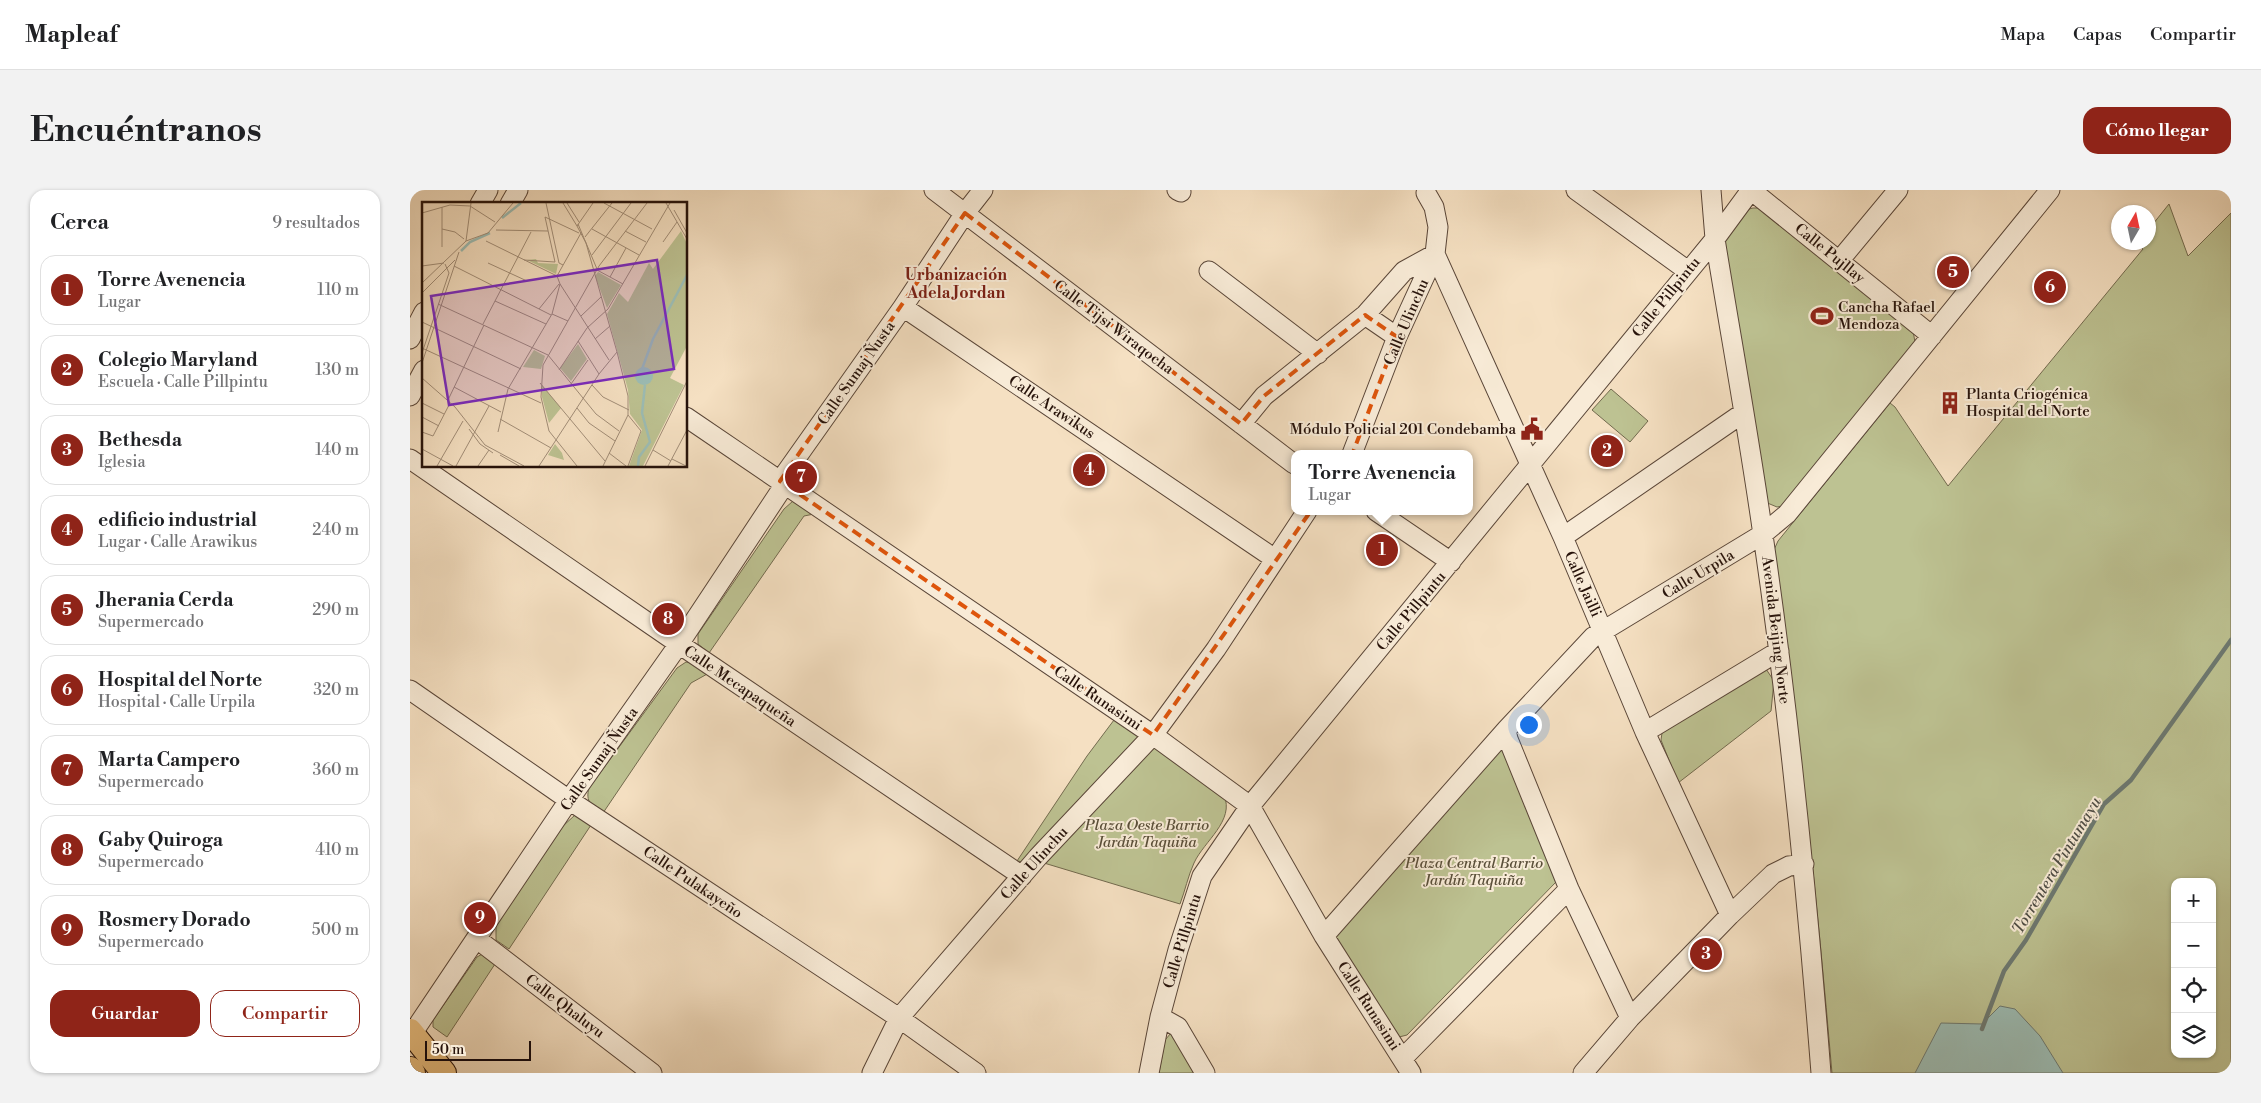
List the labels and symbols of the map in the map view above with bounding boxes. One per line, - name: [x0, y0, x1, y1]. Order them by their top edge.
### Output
- inset map: [422, 202, 688, 468]
- north arrow: [2111, 205, 2156, 250]
- street label: Calle Pujllay: [1791, 219, 1869, 288]
- street label: Calle Pillpintu: [1628, 253, 1705, 341]
- pin: 5: [1937, 253, 1969, 291]
- district label: Urbanización Adela Jordan: [905, 265, 1007, 303]
- pin: 6: [2034, 268, 2066, 306]
- street label: Calle Tijsi Wiraqocha: [1050, 276, 1178, 379]
- street label: Calle Ulinchu: [1380, 276, 1433, 368]
- place label: Cancha Rafael Mendoza: [1838, 298, 1936, 334]
- sports icon: Cancha Rafael Mendoza: [1809, 303, 1835, 329]
- street label: Calle Sumaj Ñusta: [813, 317, 900, 429]
- street label: Calle Arawikus: [1005, 371, 1099, 443]
- place label: Planta Criogénica Hospital del Norte: [1966, 385, 2090, 421]
- building icon: Planta Criogénica Hospital del Norte: [1937, 390, 1963, 416]
- public building icon: Módulo Policial 201 Condebamba: [1519, 416, 1545, 442]
- place label: Módulo Policial 201 Condebamba: [1290, 420, 1516, 439]
- pin: 2: [1591, 432, 1623, 470]
- pin: 4: [1073, 451, 1105, 489]
- pin: 7: [785, 458, 817, 496]
- pin: 1: [1366, 531, 1398, 569]
- street label: Calle Urpila: [1659, 545, 1738, 603]
- street label: Calle Jailli: [1560, 548, 1606, 620]
- street label: Avenida Beijing Norte: [1757, 554, 1794, 705]
- street label: Calle Pillpintu: [1373, 567, 1450, 655]
- pin: 8: [652, 600, 684, 638]
- street label: Calle Mecapaqueña: [680, 642, 800, 731]
- street label: Calle Runasimi: [1050, 662, 1146, 735]
- street label: Calle Sumaj Ñusta: [556, 703, 643, 815]
- your location: [1516, 712, 1542, 738]
- water label: Torrentera Pintumayu: [2008, 793, 2106, 938]
- park label: Plaza Oeste Barrio Jardín Taquiña: [1084, 816, 1209, 852]
- street label: Calle Ulinchu: [997, 823, 1072, 904]
- street label: Calle Pulakayeño: [639, 842, 746, 923]
- park label: Plaza Central Barrio Jardín Taquiña: [1404, 854, 1543, 890]
- street label: Calle Pillpintu: [1159, 891, 1206, 991]
- pin: 9: [464, 899, 496, 937]
- pin: 3: [1690, 935, 1722, 973]
- street label: Calle Runasimi: [1333, 958, 1404, 1054]
- street label: Calle Qhaluyu: [521, 970, 609, 1043]
- scale bar: [425, 1038, 531, 1061]

